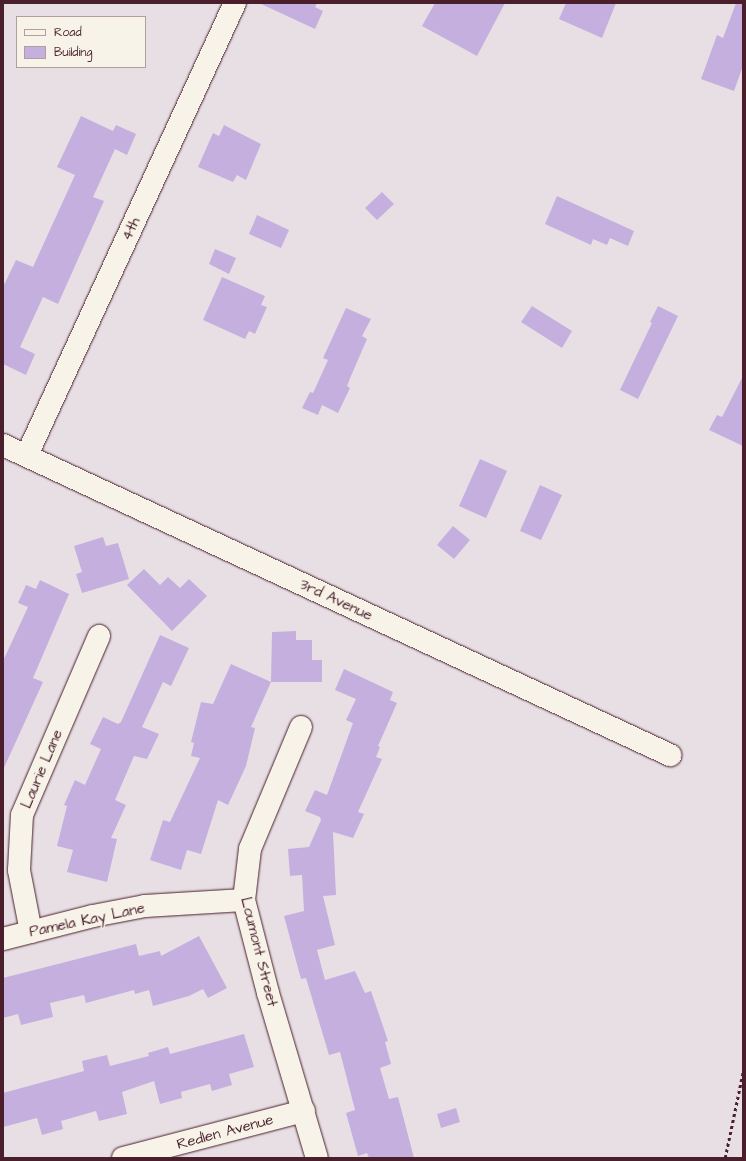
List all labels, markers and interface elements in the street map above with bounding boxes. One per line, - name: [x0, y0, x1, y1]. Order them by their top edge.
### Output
- legend: [16, 16, 146, 68]
- text: Road: [54, 24, 82, 41]
- text: Building: [54, 44, 92, 61]
- street label: 4th: [118, 214, 144, 244]
- street label: 3rd Avenue: [297, 575, 375, 625]
- street label: Laurie Lane: [17, 727, 67, 811]
- street label: Loumont Street: [237, 895, 281, 1009]
- street label: Pamela Kay Lane: [28, 899, 146, 941]
- street label: Redlen Avenue: [175, 1110, 275, 1154]

